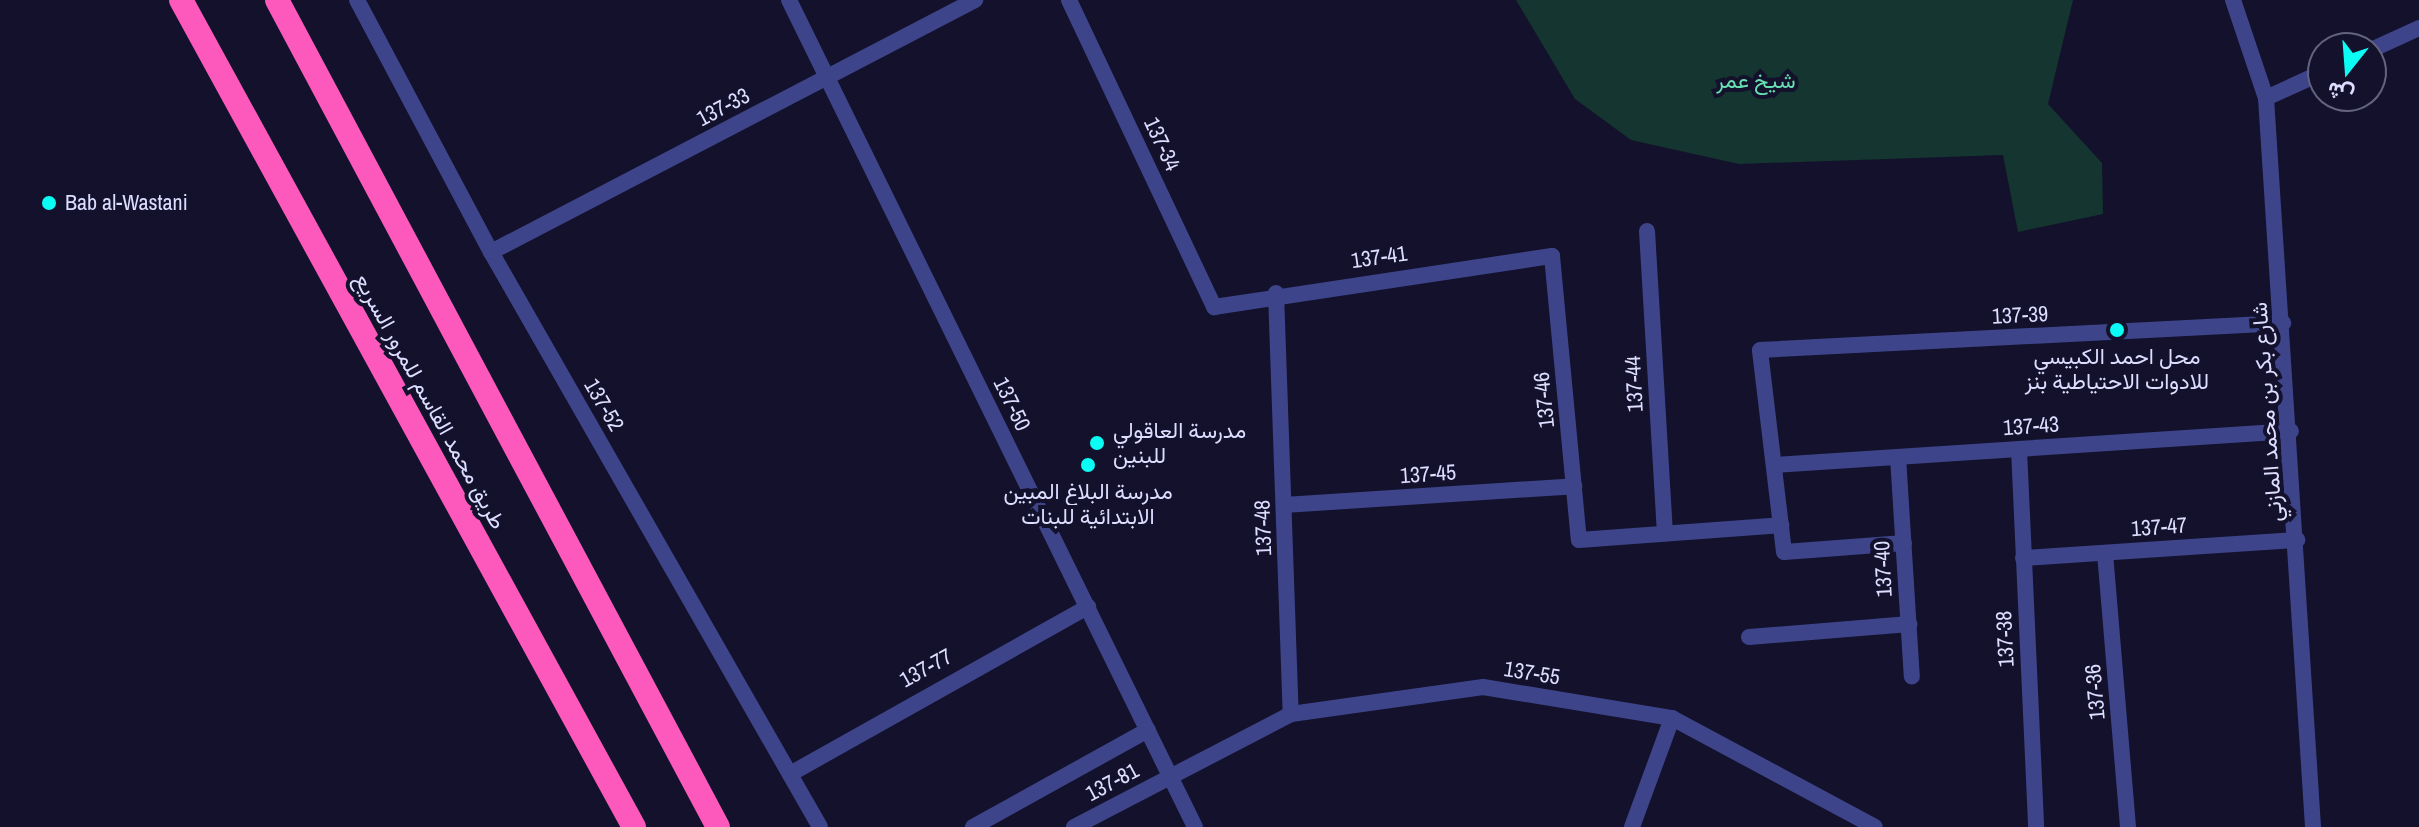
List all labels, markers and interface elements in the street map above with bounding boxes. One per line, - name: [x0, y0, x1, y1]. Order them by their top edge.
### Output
- north arrow: [2307, 32, 2387, 112]
- park label: شيخ عمر: [1716, 68, 1796, 94]
- text: ش: [2324, 75, 2358, 111]
- street label: 137-33: [692, 82, 754, 132]
- street label: 137-34: [1138, 113, 1186, 175]
- place label: Bab al-Wastani: [65, 190, 188, 216]
- marker: Bab al-Wastani: [40, 194, 58, 212]
- street label: 137-41: [1349, 240, 1409, 274]
- street label: طريق محمد القاسم للمرور السريع: [349, 268, 511, 534]
- street label: 137-39: [1991, 300, 2049, 330]
- street label: شارع بكر بن محمد المازني: [2246, 301, 2288, 523]
- marker: محل احمد الكبيسي للادوات الاحتياطية بنز: [2108, 321, 2126, 339]
- place label: محل احمد الكبيسي للادوات الاحتياطية بنز: [2025, 343, 2209, 394]
- street label: 137-44: [1619, 355, 1649, 413]
- street label: 137-46: [1528, 371, 1560, 429]
- street label: 137-50: [988, 373, 1036, 435]
- street label: 137-52: [579, 374, 629, 436]
- street label: 137-43: [2002, 411, 2060, 441]
- place label: مدرسة العاقولي للبنين: [1113, 417, 1246, 468]
- marker: مدرسة العاقولي للبنين: [1088, 434, 1106, 452]
- marker: مدرسة البلاغ المبين الابتدائية للبنات: [1079, 456, 1097, 474]
- street label: 137-45: [1399, 459, 1457, 489]
- place label: مدرسة البلاغ المبين الابتدائية للبنات: [1003, 478, 1173, 530]
- street label: 137-48: [1249, 499, 1277, 557]
- street label: 137-47: [2130, 512, 2188, 542]
- street label: 137-40: [1868, 540, 1898, 598]
- street label: 137-38: [1990, 610, 2020, 668]
- street label: 137-77: [895, 643, 957, 693]
- street label: 137-55: [1502, 656, 1562, 690]
- street label: 137-36: [2079, 663, 2111, 721]
- street label: 137-81: [1081, 757, 1143, 807]

